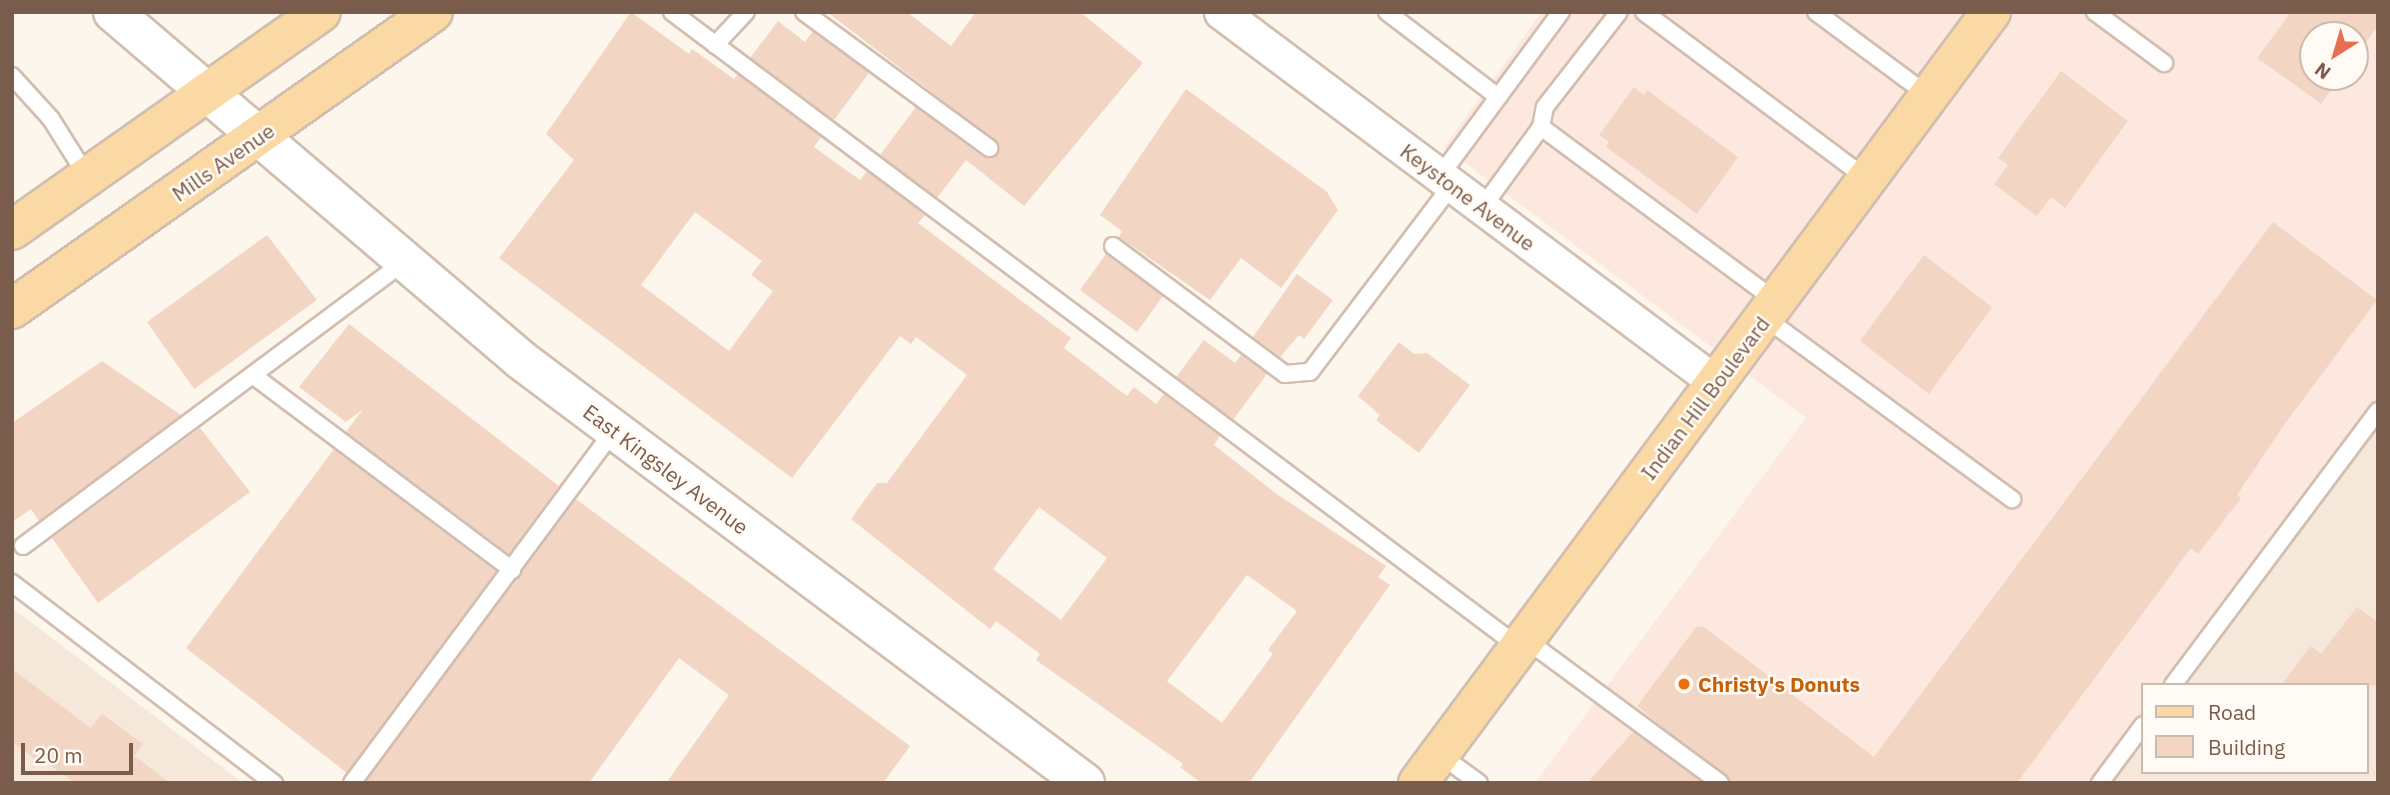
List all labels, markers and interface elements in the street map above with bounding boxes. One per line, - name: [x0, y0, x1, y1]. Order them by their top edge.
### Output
- north arrow: [2299, 21, 2369, 91]
- text: N: [2310, 57, 2335, 85]
- street label: Mills Avenue: [167, 118, 279, 206]
- street label: Keystone Avenue: [1396, 138, 1540, 256]
- street label: Indian Hill Boulevard: [1635, 311, 1775, 485]
- street label: East Kingsley Avenue: [578, 399, 754, 539]
- place label: Christy's Donuts: [1698, 671, 1860, 697]
- marker: Christy's Donuts: [1676, 676, 1692, 692]
- legend: [2142, 683, 2369, 774]
- text: Road: [2208, 698, 2256, 726]
- scale bar: [24, 728, 136, 772]
- text: Building: [2208, 733, 2285, 761]
- text: 20 m: [34, 741, 83, 769]

